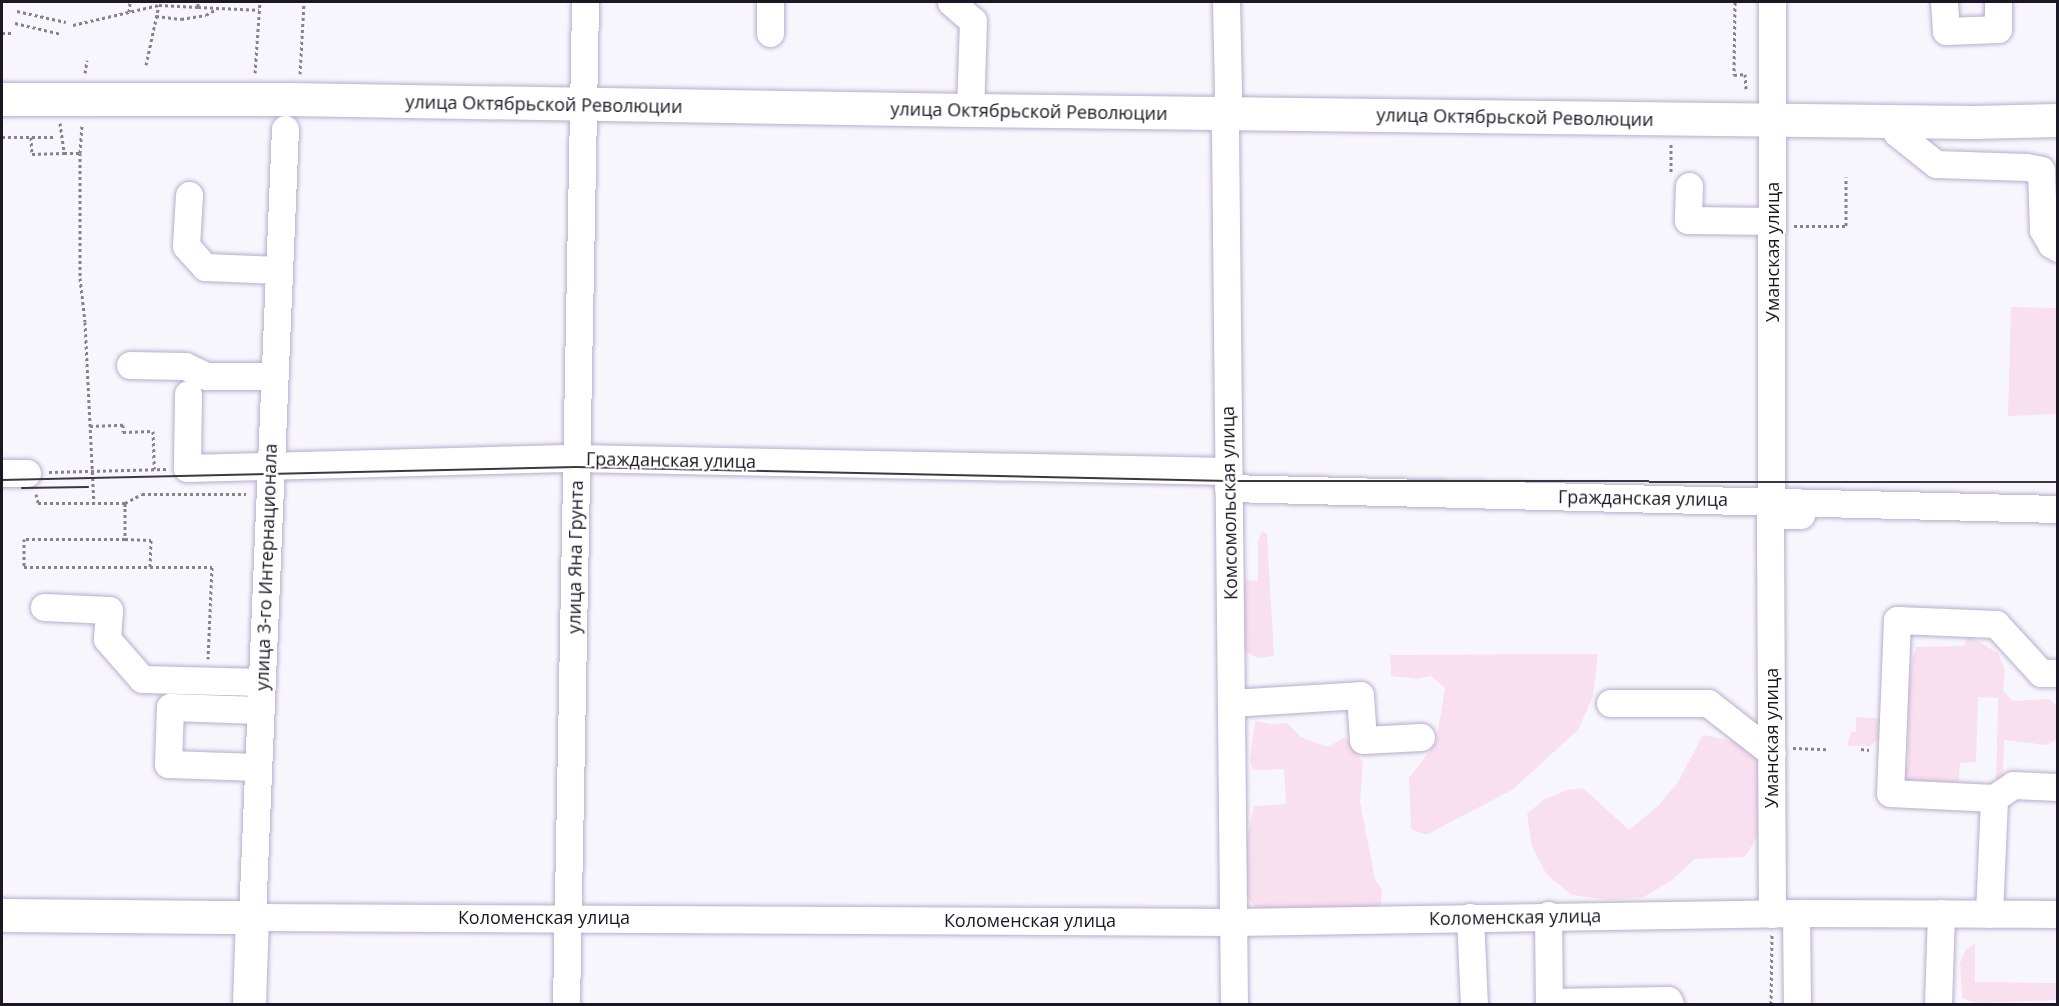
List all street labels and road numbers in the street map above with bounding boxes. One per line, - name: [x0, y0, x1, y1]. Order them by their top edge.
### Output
- street label: улица Октябрьской Революции: [405, 91, 683, 117]
- street label: улица Октябрьской Революции: [890, 98, 1168, 124]
- street label: улица Октябрьской Революции: [1376, 104, 1654, 130]
- street label: Уманская улица: [1761, 182, 1783, 322]
- street label: Комсомольская улица: [1217, 406, 1241, 600]
- street label: улица 3-го Интернационала: [251, 443, 281, 691]
- street label: Гражданская улица: [586, 448, 756, 472]
- street label: улица Яна Грунта: [563, 480, 587, 634]
- street label: Гражданская улица: [1558, 486, 1728, 510]
- street label: Уманская улица: [1760, 668, 1782, 808]
- street label: Коломенская улица: [1429, 905, 1601, 929]
- street label: Коломенская улица: [458, 906, 630, 928]
- street label: Коломенская улица: [944, 909, 1116, 931]

